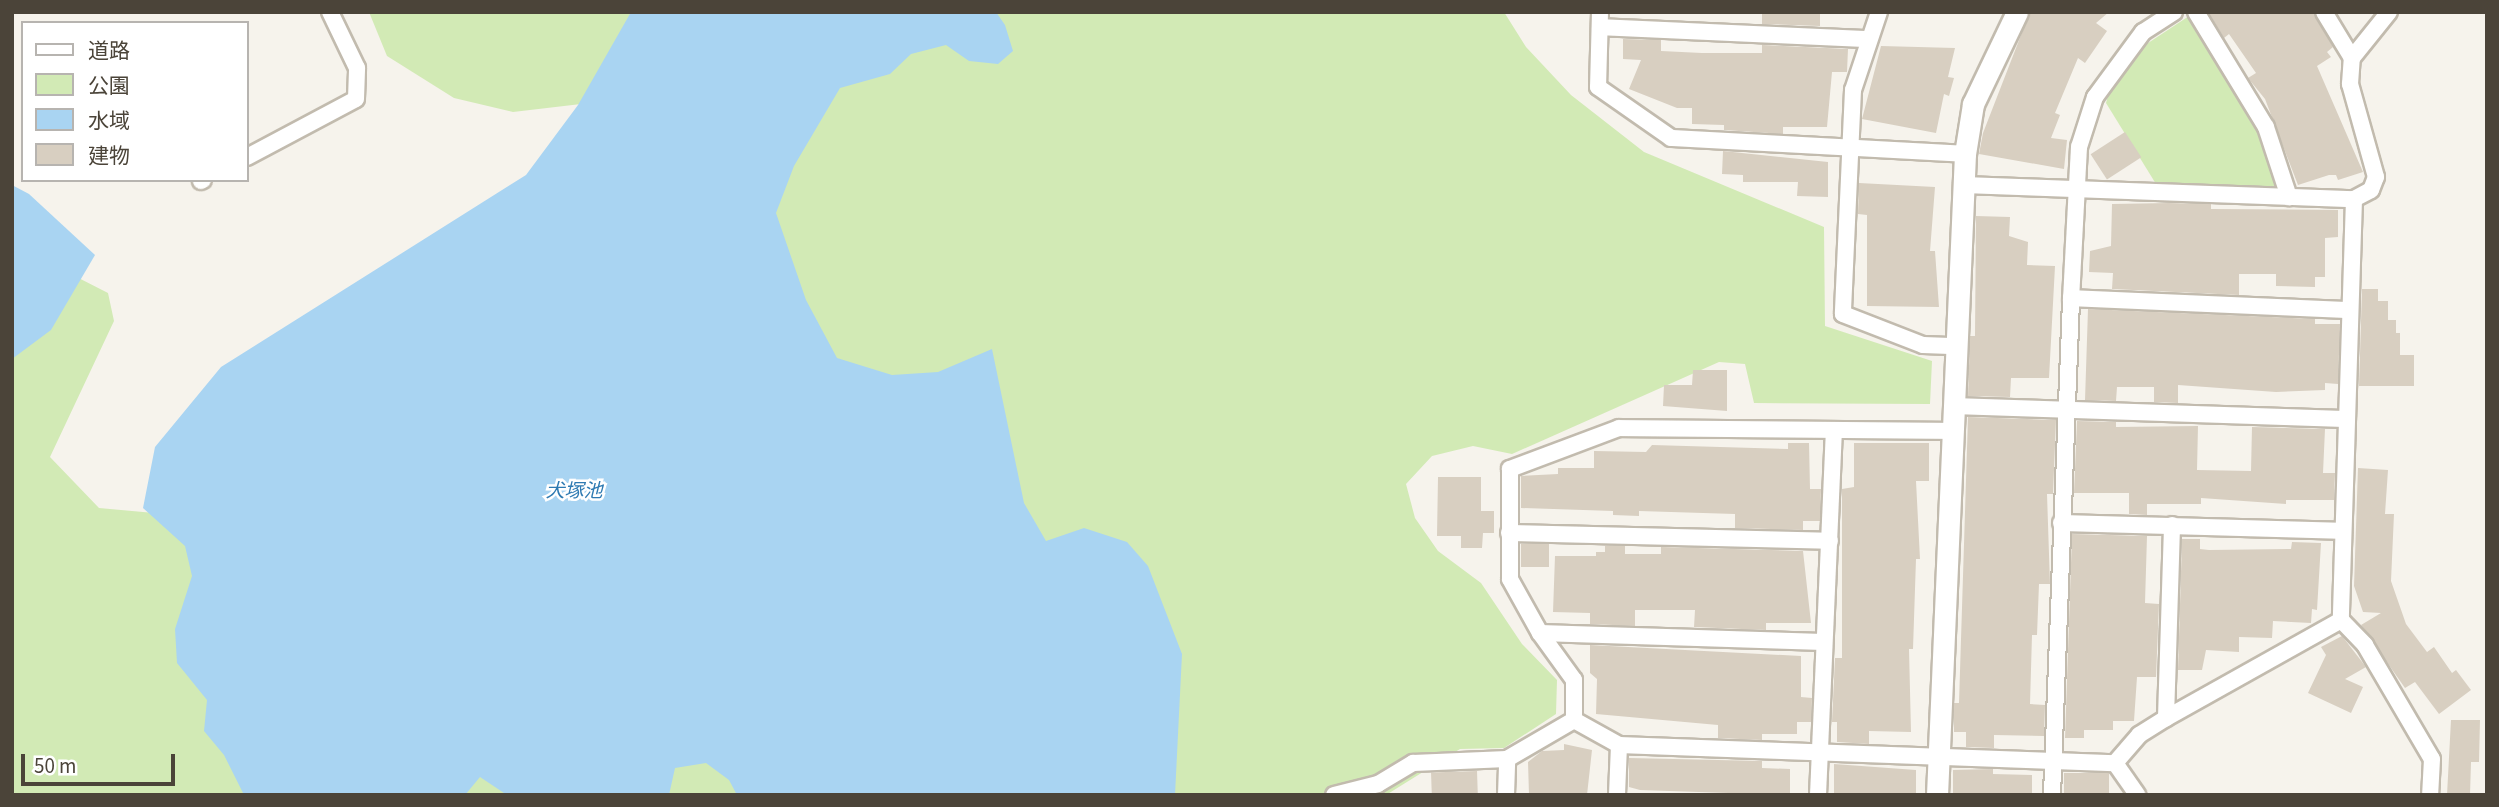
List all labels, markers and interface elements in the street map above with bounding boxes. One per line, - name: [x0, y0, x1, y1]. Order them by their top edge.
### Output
- legend: [21, 21, 248, 182]
- text: 道路: [88, 36, 130, 66]
- text: 公園: [88, 71, 130, 101]
- text: 水域: [88, 106, 130, 136]
- text: 建物: [88, 141, 130, 171]
- water label: 犬塚池: [546, 481, 602, 503]
- scale bar: [24, 740, 178, 784]
- text: 50 m: [34, 751, 76, 781]

